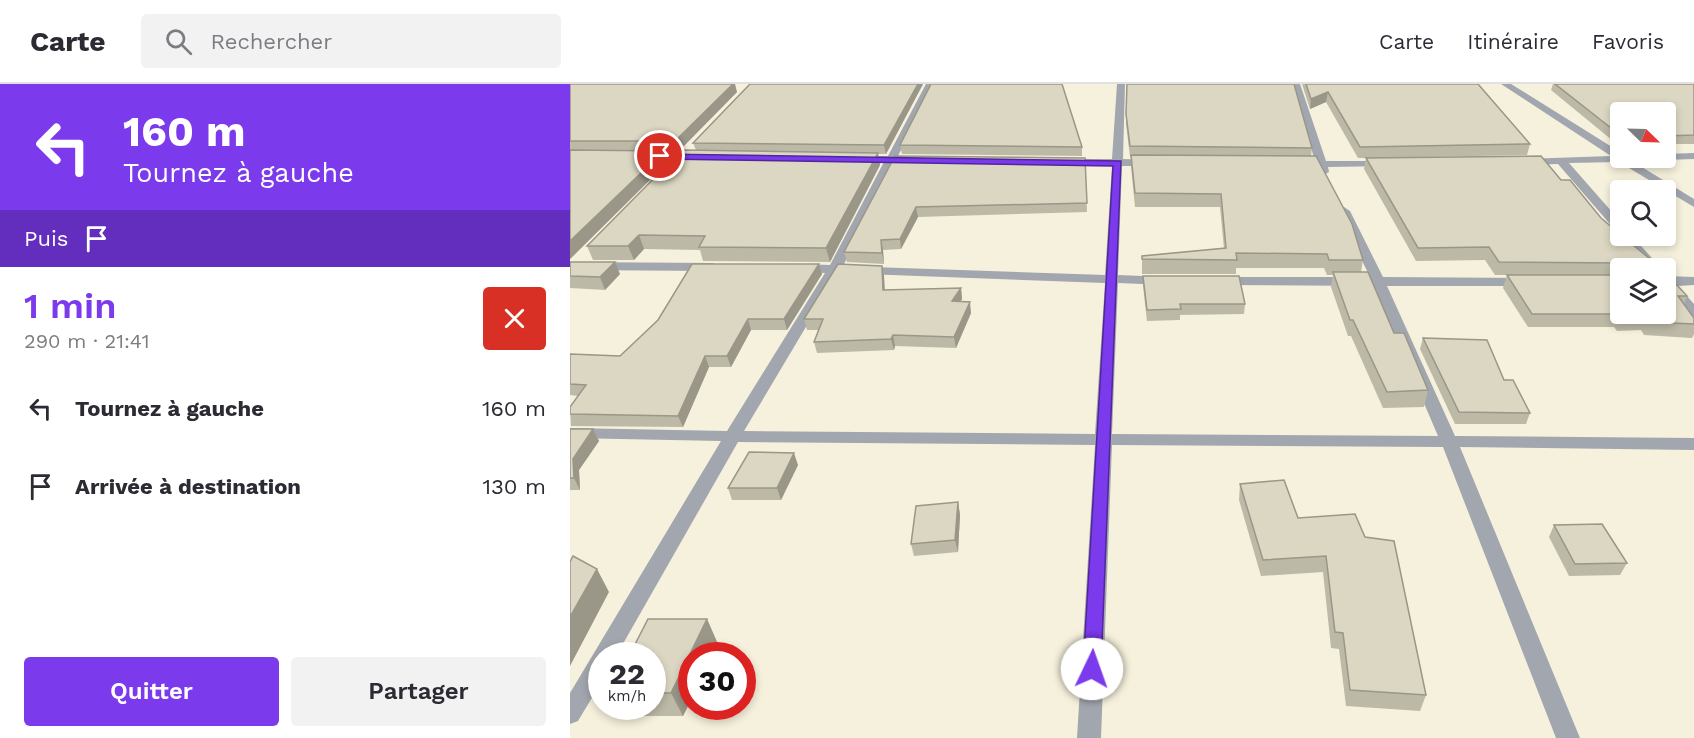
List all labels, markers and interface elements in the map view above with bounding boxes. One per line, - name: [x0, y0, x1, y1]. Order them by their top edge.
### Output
- search box: [141, 14, 561, 68]
- text: Carte: [30, 25, 105, 58]
- icon: search: [162, 25, 195, 58]
- text: Rechercher: [210, 29, 332, 54]
- text: Carte: [1379, 29, 1434, 54]
- text: Itinéraire: [1467, 29, 1559, 54]
- text: Favoris: [1592, 29, 1664, 54]
- north arrow: [1610, 102, 1676, 168]
- map controls: [1610, 102, 1676, 324]
- text: 160 m: [123, 107, 246, 156]
- icon: left: [24, 108, 102, 186]
- pin: [634, 130, 685, 181]
- icon: arrive: [643, 139, 676, 172]
- text: Tournez à gauche: [123, 157, 354, 189]
- button: search: [1610, 180, 1676, 246]
- icon: arrive: [80, 222, 113, 255]
- text: Puis: [24, 226, 68, 251]
- button: layers: [1610, 258, 1676, 324]
- text: 1 min: [24, 285, 116, 327]
- button: close: [483, 287, 546, 350]
- text: 290 m · 21:41: [24, 329, 150, 353]
- icon: left: [24, 392, 57, 425]
- text: Tournez à gauche: [75, 396, 264, 421]
- text: 160 m: [482, 396, 546, 421]
- icon: arrive: [24, 470, 57, 503]
- text: Arrivée à destination: [75, 474, 301, 499]
- text: 130 m: [482, 474, 546, 499]
- position arrow: [1060, 637, 1124, 701]
- speed limit sign: 30: [678, 642, 756, 720]
- text: 22: [609, 656, 645, 691]
- button: Quitter: [24, 657, 279, 726]
- button: Partager: [291, 657, 546, 726]
- text: km/h: [608, 687, 646, 705]

